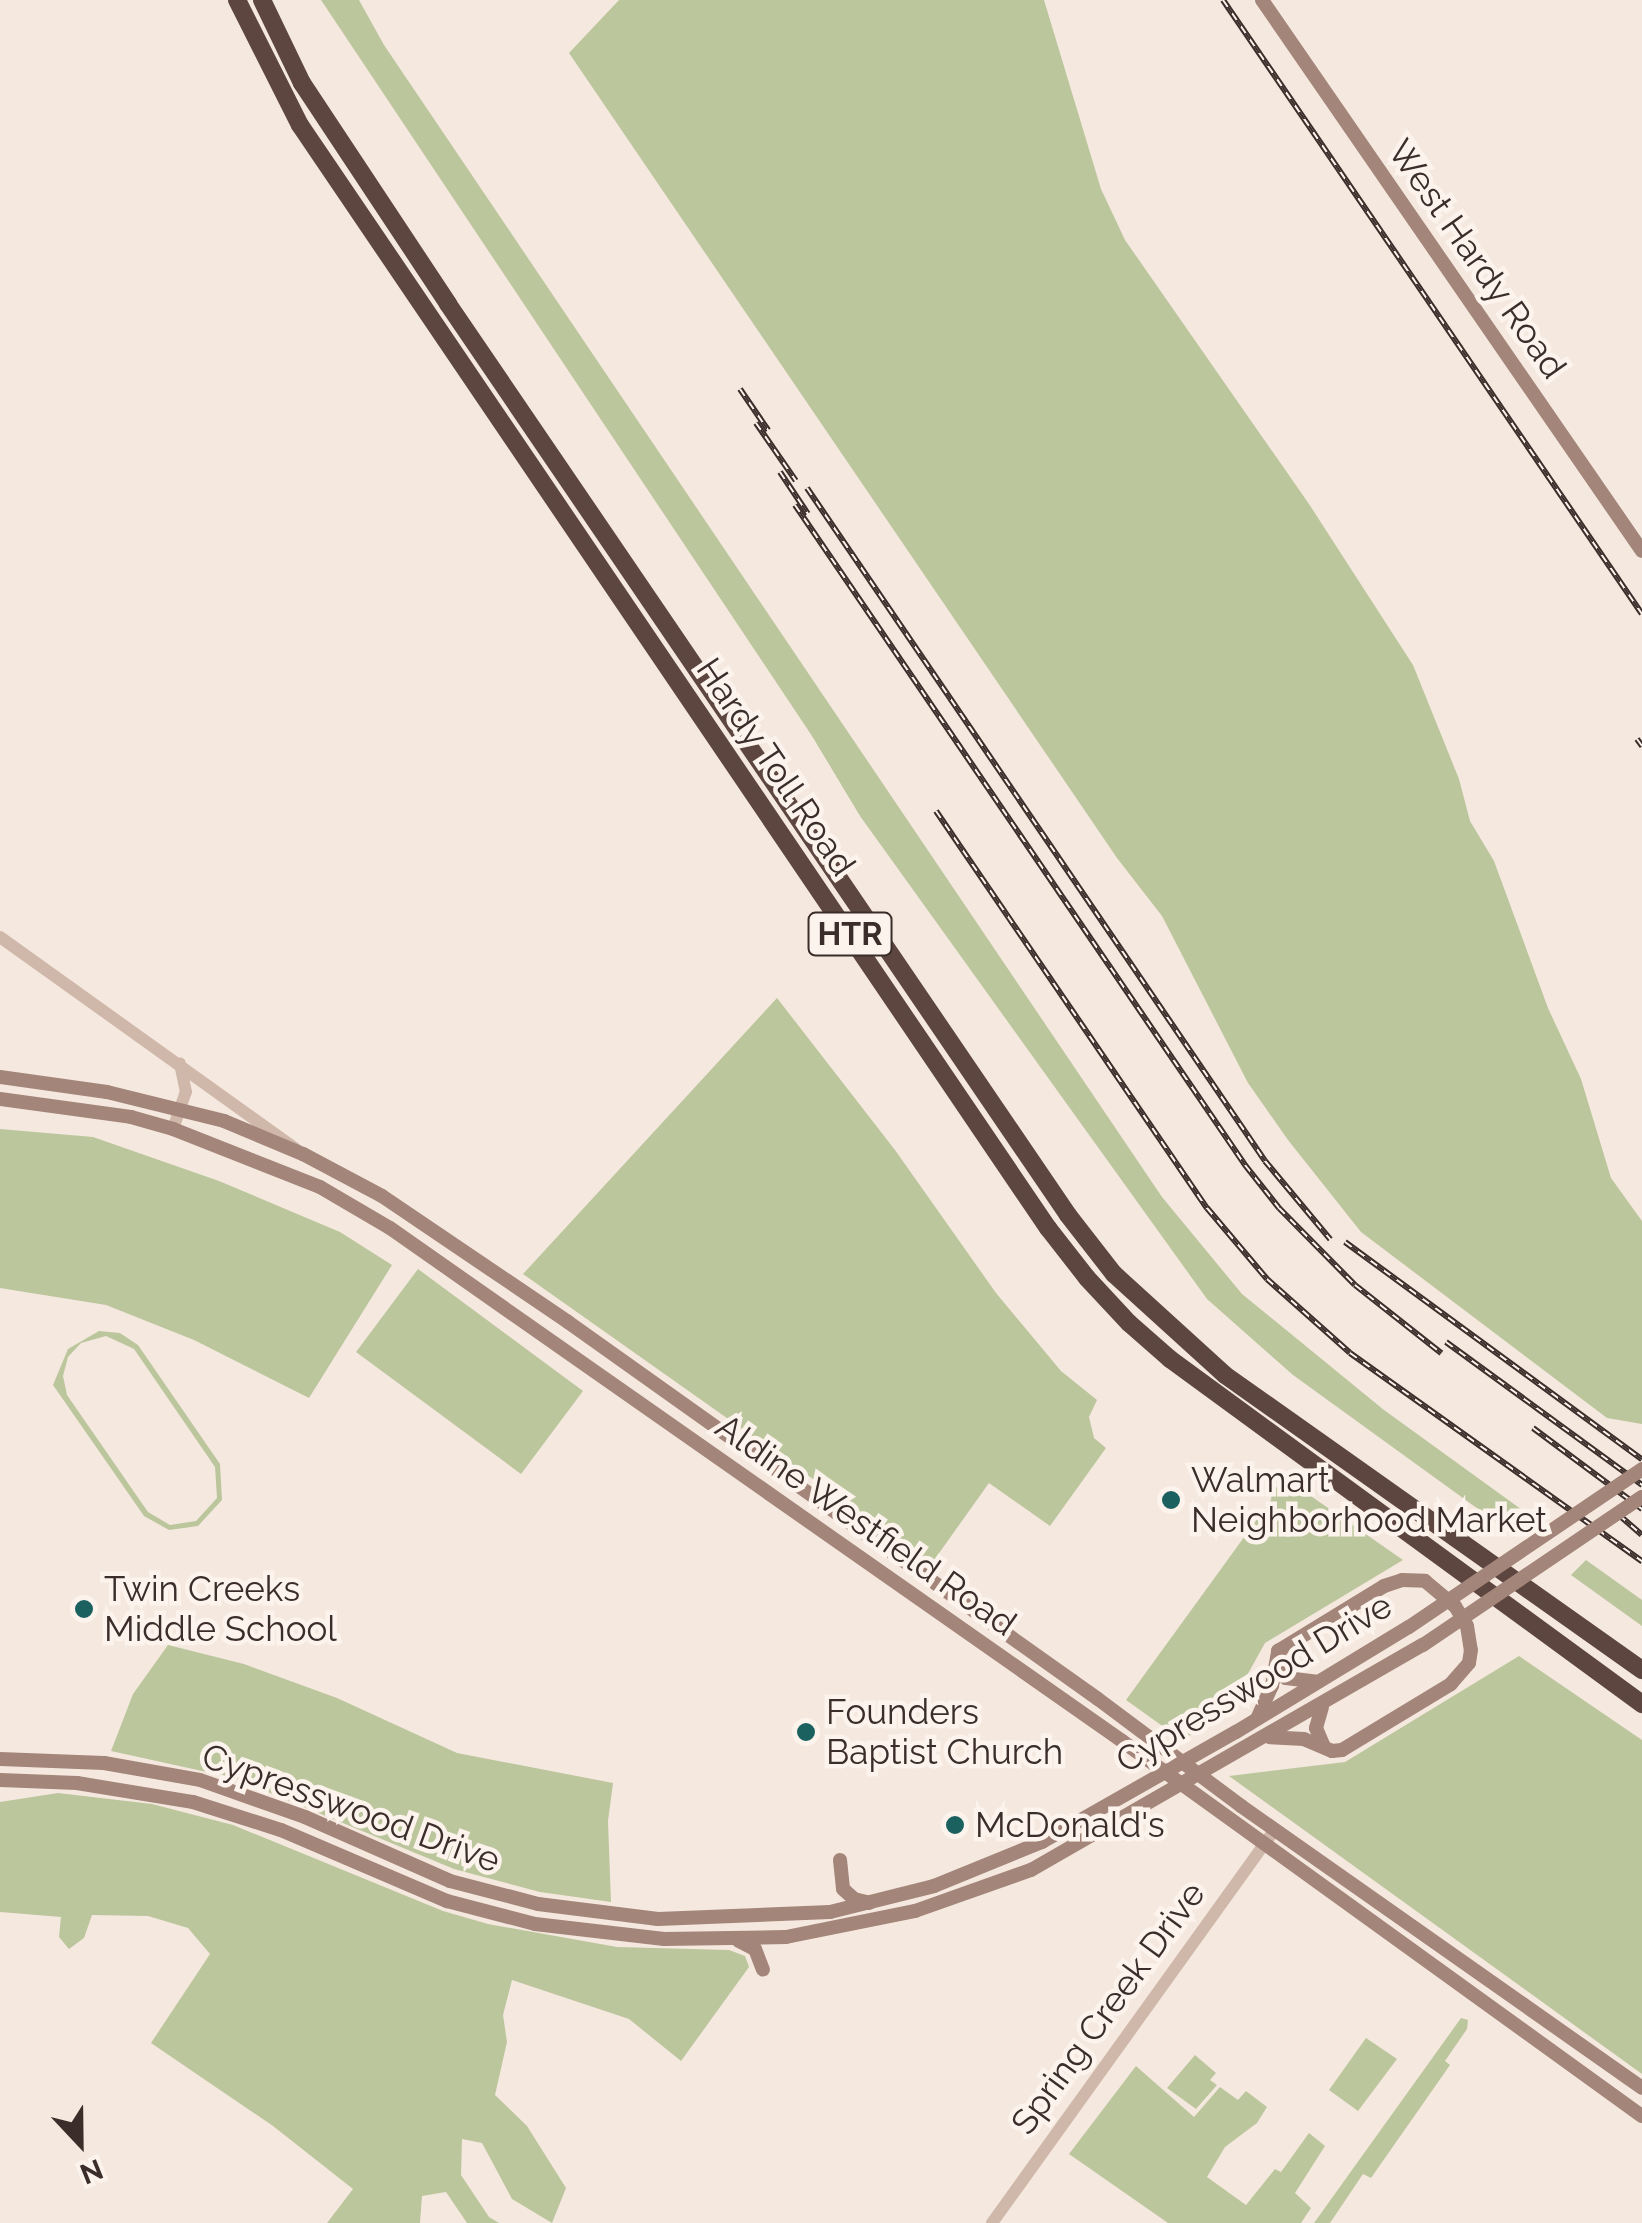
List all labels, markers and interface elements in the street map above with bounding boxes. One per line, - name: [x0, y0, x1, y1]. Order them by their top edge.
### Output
- street label: West Hardy Road: [1379, 131, 1575, 387]
- street label: Hardy Toll Road: [687, 649, 865, 885]
- road number: HTR: [808, 907, 892, 961]
- street label: Aldine Westfield Road: [707, 1405, 1025, 1645]
- place label: Walmart Neighborhood Market: [1191, 1459, 1547, 1541]
- marker: Walmart Neighborhood Market: [1160, 1489, 1182, 1511]
- place label: Twin Creeks Middle School: [104, 1568, 337, 1650]
- street label: Cypresswood Drive: [1109, 1584, 1399, 1782]
- marker: Twin Creeks Middle School: [73, 1598, 95, 1620]
- place label: Founders Baptist Church: [826, 1691, 1063, 1773]
- marker: Founders Baptist Church: [795, 1721, 817, 1743]
- street label: Cypresswood Drive: [196, 1735, 506, 1881]
- place label: McDonald's: [975, 1804, 1165, 1846]
- marker: McDonald's: [944, 1814, 966, 1836]
- street label: Spring Creek Drive: [1002, 1874, 1214, 2142]
- north arrow: [30, 2093, 130, 2193]
- text: N: [75, 2152, 108, 2191]

